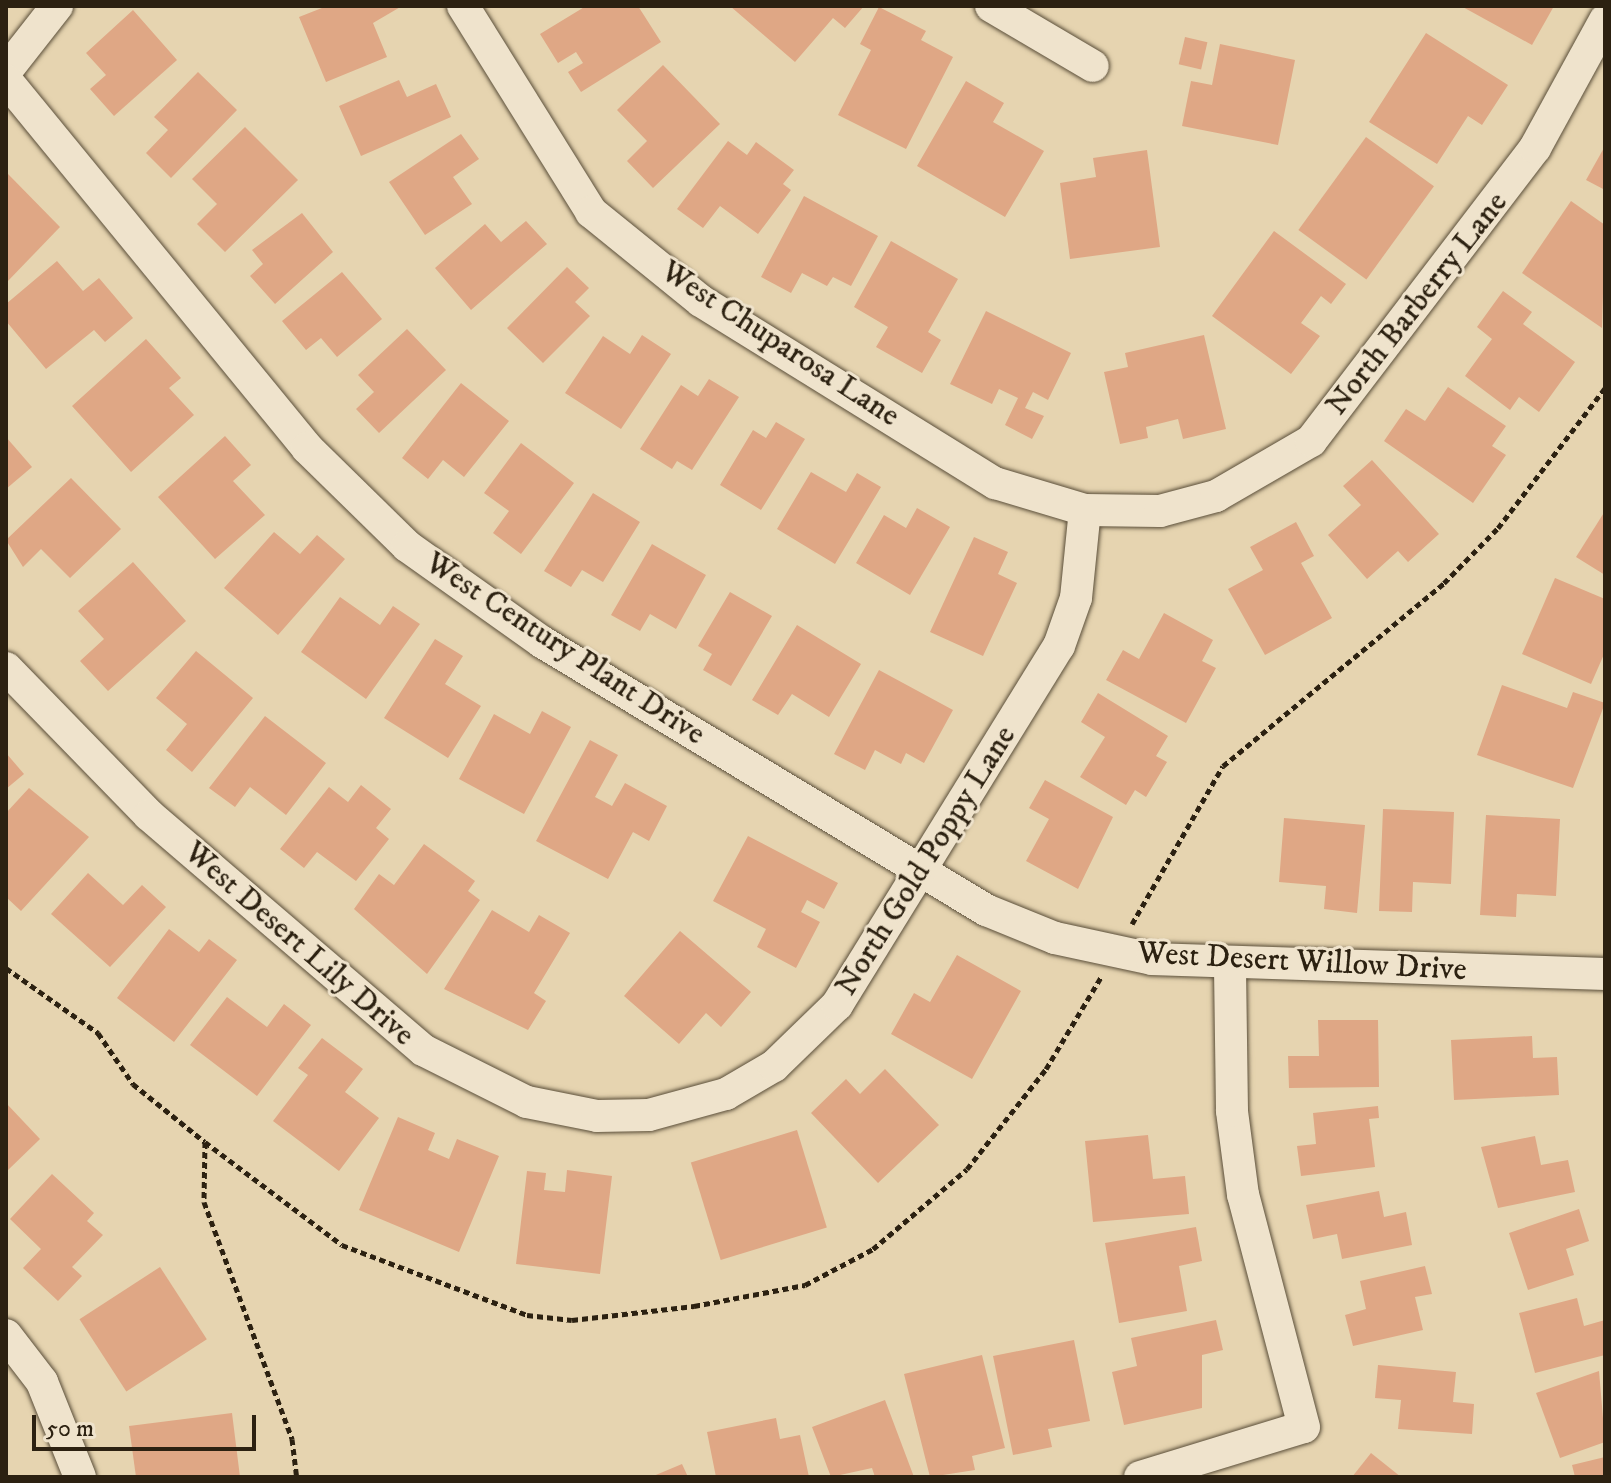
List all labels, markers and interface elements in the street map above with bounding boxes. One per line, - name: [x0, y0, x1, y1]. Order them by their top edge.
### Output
- street label: North Barberry Lane: [1318, 185, 1516, 423]
- street label: West Chuparosa Lane: [653, 252, 907, 436]
- street label: West Century Plant Drive: [418, 544, 712, 754]
- street label: North Gold Poppy Lane: [827, 719, 1025, 1003]
- street label: West Desert Lily Drive: [176, 833, 422, 1055]
- street label: West Desert Willow Drive: [1136, 934, 1468, 990]
- scale bar: [36, 1399, 260, 1449]
- text: 50 m: [46, 1414, 94, 1444]

